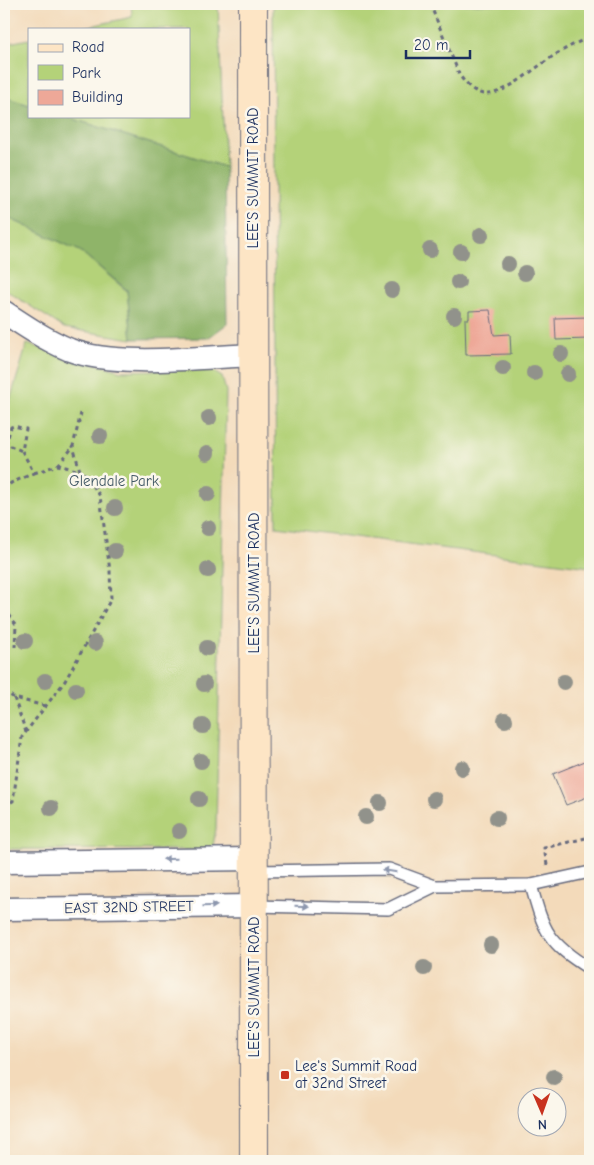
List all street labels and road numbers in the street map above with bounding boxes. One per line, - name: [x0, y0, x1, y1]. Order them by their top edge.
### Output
- street label: LEE'S SUMMIT ROAD: [244, 107, 262, 249]
- street label: LEE'S SUMMIT ROAD: [245, 512, 263, 654]
- street label: EAST 32ND STREET: [64, 897, 194, 917]
- street label: LEE'S SUMMIT ROAD: [245, 916, 263, 1058]

